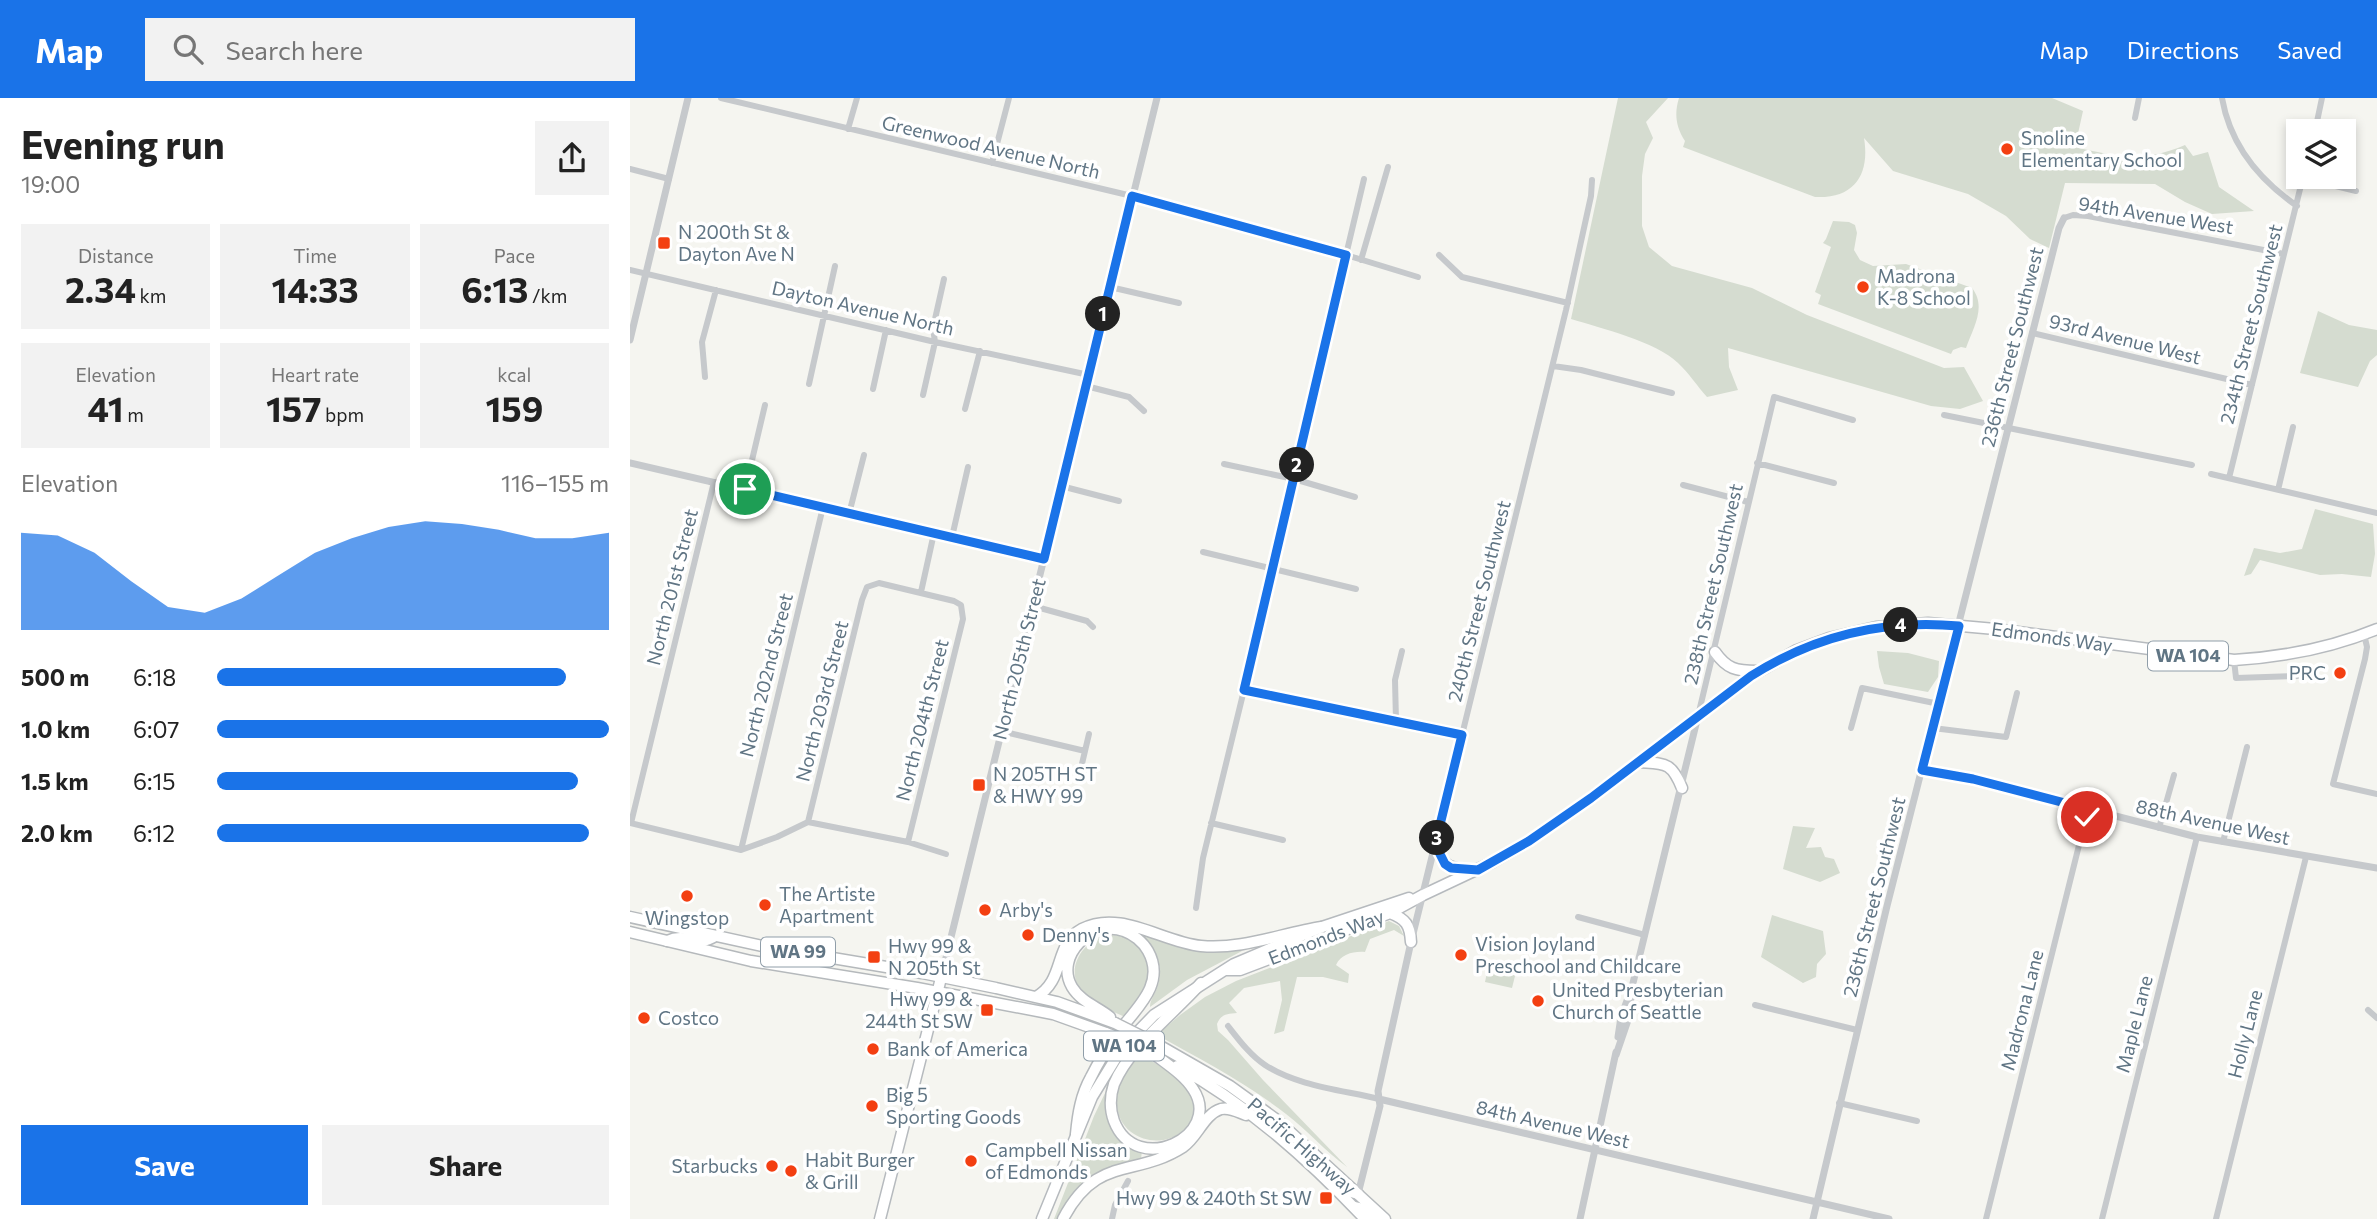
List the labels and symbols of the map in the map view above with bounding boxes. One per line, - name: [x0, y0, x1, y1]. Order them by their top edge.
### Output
- street label: Greenwood Avenue North: [880, 110, 1102, 183]
- place label: Snoline Elementary School: [2021, 126, 2182, 171]
- marker: Snoline Elementary School: [1999, 141, 2015, 157]
- street label: 94th Avenue West: [2077, 191, 2235, 238]
- place label: N 200th St & Dayton Ave N: [678, 220, 795, 265]
- street label: 234th Street Southwest: [2215, 221, 2287, 426]
- marker: N 200th St & Dayton Ave N: [656, 235, 672, 251]
- street label: 236th Street Southwest: [1976, 244, 2048, 449]
- place label: Madrona K-8 School: [1877, 264, 1971, 309]
- street label: Dayton Avenue North: [770, 275, 956, 340]
- marker: Madrona K-8 School: [1855, 279, 1871, 295]
- pin: 1: [1086, 296, 1120, 332]
- street label: 93rd Avenue West: [2047, 309, 2204, 369]
- pin: 2: [1280, 448, 1314, 482]
- pin: [715, 459, 775, 519]
- street label: 238th Street Southwest: [1678, 481, 1747, 687]
- street label: 240th Street Southwest: [1442, 498, 1515, 704]
- street label: North 201st Street: [641, 506, 702, 667]
- street label: North 205th Street: [987, 576, 1050, 742]
- street label: North 202nd Street: [734, 590, 797, 759]
- pin: 4: [1884, 608, 1918, 642]
- street label: Edmonds Way: [1990, 617, 2114, 656]
- street label: North 203rd Street: [790, 618, 853, 784]
- street label: North 204th Street: [890, 636, 953, 803]
- road number: WA 104: [2148, 642, 2228, 670]
- place label: PRC: [2289, 661, 2326, 684]
- marker: PRC: [2332, 665, 2348, 681]
- place label: N 205TH ST & HWY 99: [993, 762, 1097, 807]
- marker: N 205TH ST & HWY 99: [971, 777, 987, 793]
- pin: [2057, 787, 2117, 847]
- street label: 236th Street Southwest: [1838, 794, 1910, 999]
- street label: 88th Avenue West: [2134, 794, 2292, 849]
- pin: 3: [1420, 820, 1454, 856]
- place label: The Artiste Apartment: [779, 882, 875, 927]
- marker: Wingstop: [679, 888, 695, 904]
- marker: The Artiste Apartment: [757, 897, 773, 913]
- place label: Arby's: [999, 898, 1053, 921]
- marker: Arby's: [977, 902, 993, 918]
- street label: Edmonds Way: [1265, 904, 1387, 969]
- place label: Wingstop: [645, 906, 729, 929]
- place label: Denny's: [1042, 923, 1110, 946]
- marker: Denny's: [1020, 927, 1036, 943]
- place label: Vision Joyland Preschool and Childcare: [1475, 932, 1681, 977]
- place label: Hwy 99 & N 205th St: [888, 934, 981, 979]
- road number: WA 99: [761, 938, 835, 966]
- marker: Vision Joyland Preschool and Childcare: [1453, 947, 1469, 963]
- street label: Madrona Lane: [1995, 947, 2048, 1073]
- marker: Hwy 99 & N 205th St: [866, 949, 882, 965]
- street label: Maple Lane: [2110, 973, 2157, 1075]
- place label: United Presbyterian Church of Seattle: [1552, 978, 1724, 1023]
- place label: Hwy 99 & 244th St SW: [865, 987, 973, 1032]
- street label: Holly Lane: [2222, 987, 2267, 1081]
- marker: United Presbyterian Church of Seattle: [1530, 993, 1546, 1009]
- marker: Hwy 99 & 244th St SW: [979, 1002, 995, 1018]
- place label: Costco: [658, 1006, 719, 1029]
- marker: Costco: [636, 1010, 652, 1026]
- road number: WA 104: [1084, 1031, 1164, 1060]
- place label: Bank of America: [887, 1037, 1028, 1060]
- marker: Bank of America: [865, 1041, 881, 1057]
- place label: Big 5 Sporting Goods: [886, 1083, 1021, 1128]
- street label: Pacific Highway: [1243, 1092, 1361, 1199]
- street label: 84th Avenue West: [1474, 1095, 1632, 1152]
- marker: Big 5 Sporting Goods: [864, 1098, 880, 1114]
- place label: Campbell Nissan of Edmonds: [985, 1138, 1128, 1183]
- place label: Habit Burger & Grill: [805, 1148, 915, 1193]
- marker: Campbell Nissan of Edmonds: [963, 1153, 979, 1169]
- place label: Starbucks: [672, 1154, 758, 1177]
- marker: Starbucks: [764, 1158, 780, 1174]
- marker: Habit Burger & Grill: [783, 1163, 799, 1179]
- place label: Hwy 99 & 240th St SW: [1116, 1186, 1312, 1209]
- marker: Hwy 99 & 240th St SW: [1318, 1190, 1334, 1206]

